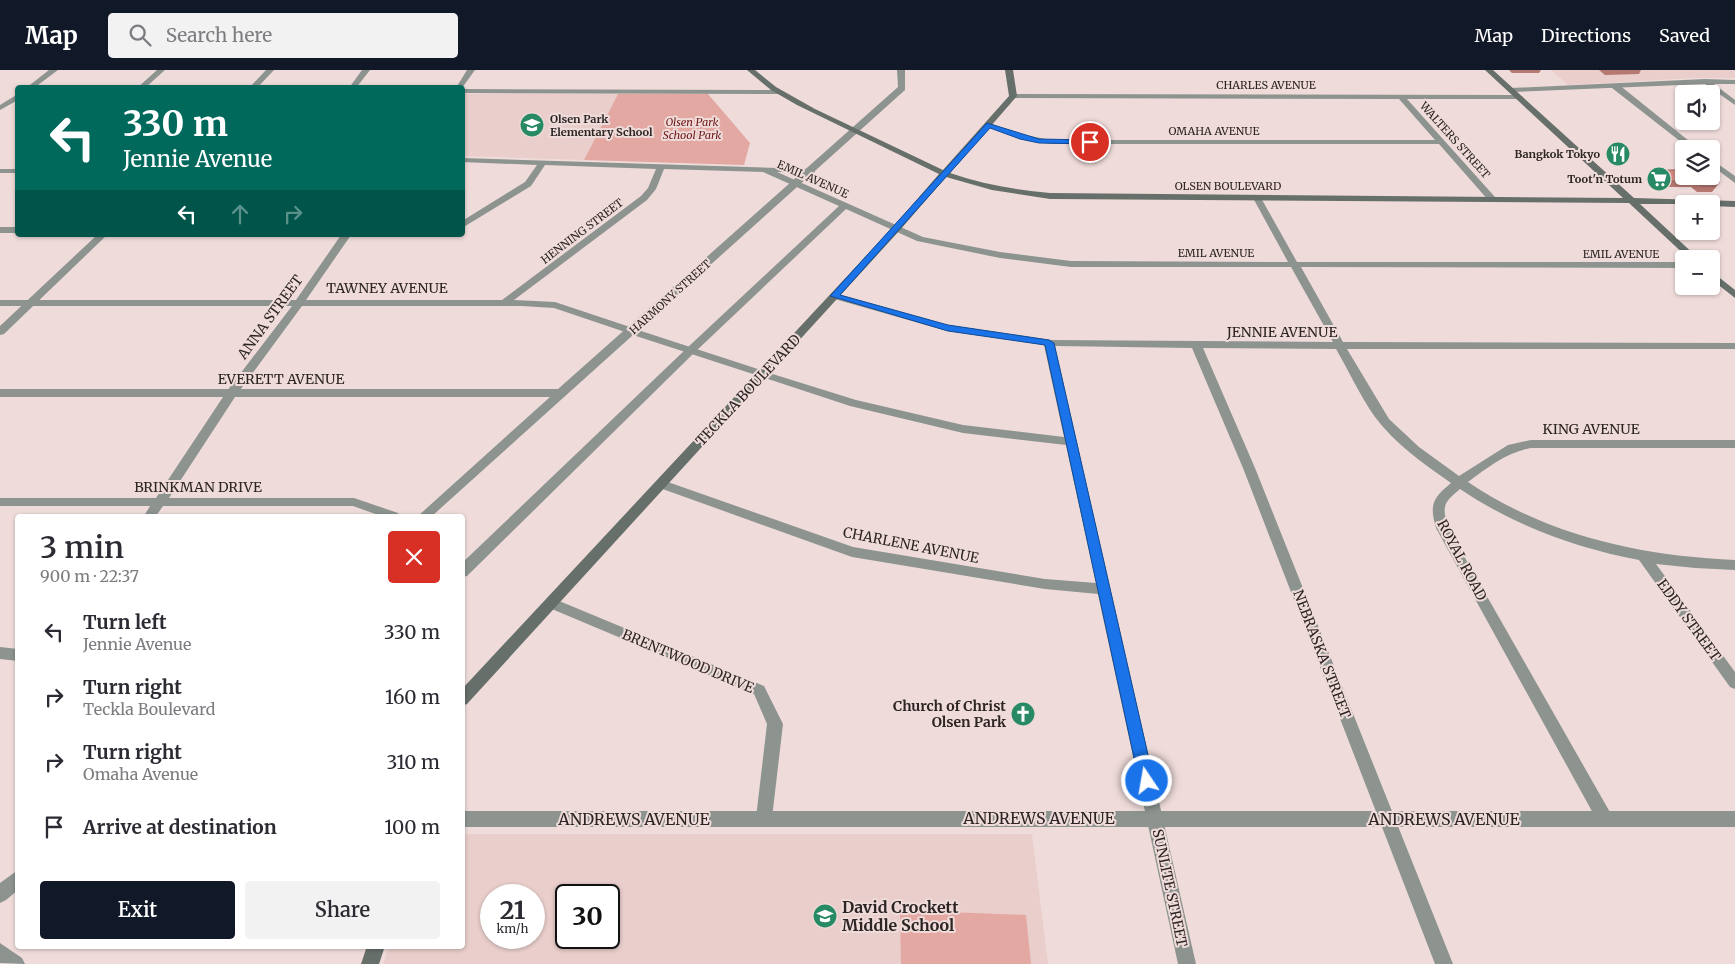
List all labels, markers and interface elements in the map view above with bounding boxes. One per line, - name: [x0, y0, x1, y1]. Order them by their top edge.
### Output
- search box: [108, 13, 458, 58]
- text: Map: [25, 20, 78, 51]
- icon: search: [126, 21, 154, 49]
- text: Search here: [166, 23, 272, 47]
- text: Map: [1475, 24, 1513, 47]
- text: Directions: [1541, 24, 1631, 47]
- text: Saved: [1659, 24, 1710, 47]
- street label: CHARLES AVENUE: [1216, 78, 1316, 92]
- map controls: [1675, 85, 1720, 295]
- button: sound: [1675, 85, 1720, 130]
- street label: WALTERS STREET: [1416, 98, 1493, 181]
- text: 330 m: [123, 102, 228, 146]
- icon: left: [40, 105, 105, 170]
- school or university icon: Olsen Park Elementary School: [519, 112, 545, 138]
- place label: Olsen Park Elementary School: [550, 112, 653, 139]
- park label: Olsen Park School Park: [663, 115, 721, 142]
- pin: [1069, 121, 1111, 163]
- street label: OMAHA AVENUE: [1168, 124, 1260, 138]
- icon: arrive: [1076, 128, 1104, 156]
- button: layers: [1675, 140, 1720, 185]
- restaurant icon: Bangkok Tokyo: [1605, 141, 1631, 167]
- text: Jennie Avenue: [123, 145, 272, 173]
- place label: Bangkok Tokyo: [1515, 147, 1600, 161]
- street label: EMIL AVENUE: [775, 157, 851, 201]
- supermarket icon: Toot'n Totum: [1646, 166, 1672, 192]
- place label: Toot'n Totum: [1567, 172, 1642, 186]
- street label: OLSEN BOULEVARD: [1175, 179, 1281, 193]
- street label: HENNING STREET: [538, 195, 626, 267]
- button: +: [1675, 195, 1720, 240]
- icon: left: [173, 200, 201, 228]
- icon: ahead: [226, 200, 254, 228]
- icon: right: [279, 200, 307, 228]
- street label: EMIL AVENUE: [1178, 246, 1254, 260]
- street label: EMIL AVENUE: [1583, 247, 1659, 261]
- button: −: [1675, 250, 1720, 295]
- street label: HARMONY STREET: [626, 256, 714, 337]
- street label: ANNA STREET: [233, 271, 307, 363]
- street label: TAWNEY AVENUE: [326, 279, 448, 297]
- street label: JENNIE AVENUE: [1226, 323, 1337, 341]
- street label: TECKLA BOULEVARD: [692, 330, 805, 449]
- street label: EVERETT AVENUE: [218, 370, 344, 388]
- street label: KING AVENUE: [1542, 420, 1640, 438]
- street label: BRINKMAN DRIVE: [134, 478, 262, 496]
- street label: ROYAL ROAD: [1433, 516, 1491, 604]
- street label: CHARLENE AVENUE: [842, 523, 981, 567]
- text: 3 min: [40, 528, 124, 566]
- button: close: [388, 531, 440, 583]
- text: 900 m · 22:37: [40, 566, 139, 586]
- street label: EDDY STREET: [1653, 576, 1725, 665]
- street label: NEBRASKA STREET: [1289, 587, 1355, 721]
- text: Turn left: [83, 610, 167, 634]
- icon: left: [40, 618, 68, 646]
- text: 330 m: [384, 620, 440, 644]
- street label: BRENTWOOD DRIVE: [619, 625, 757, 697]
- text: Jennie Avenue: [83, 634, 191, 654]
- text: Turn right: [83, 675, 182, 699]
- icon: right: [40, 683, 68, 711]
- text: 160 m: [385, 685, 440, 709]
- place label: Church of Christ Olsen Park: [893, 697, 1007, 731]
- text: Teckla Boulevard: [83, 699, 215, 719]
- church icon: Church of Christ Olsen Park: [1010, 701, 1036, 727]
- text: Turn right: [83, 740, 182, 764]
- icon: right: [40, 748, 68, 776]
- text: 310 m: [387, 750, 440, 774]
- position arrow: [1120, 754, 1172, 806]
- text: Omaha Avenue: [83, 764, 198, 784]
- street label: ANDREWS AVENUE: [962, 808, 1116, 828]
- street label: ANDREWS AVENUE: [557, 809, 711, 829]
- street label: ANDREWS AVENUE: [1367, 809, 1521, 829]
- icon: arrive: [40, 813, 68, 841]
- text: Arrive at destination: [83, 815, 277, 839]
- text: 100 m: [384, 815, 440, 839]
- street label: SUNLITE STREET: [1149, 827, 1191, 949]
- button: Exit: [40, 881, 235, 939]
- button: Share: [245, 881, 440, 939]
- speed limit sign: 30: [555, 884, 620, 949]
- text: 21: [500, 894, 525, 926]
- place label: David Crockett Middle School: [842, 897, 959, 935]
- school or university icon: David Crockett Middle School: [812, 903, 838, 929]
- text: km/h: [497, 921, 528, 936]

